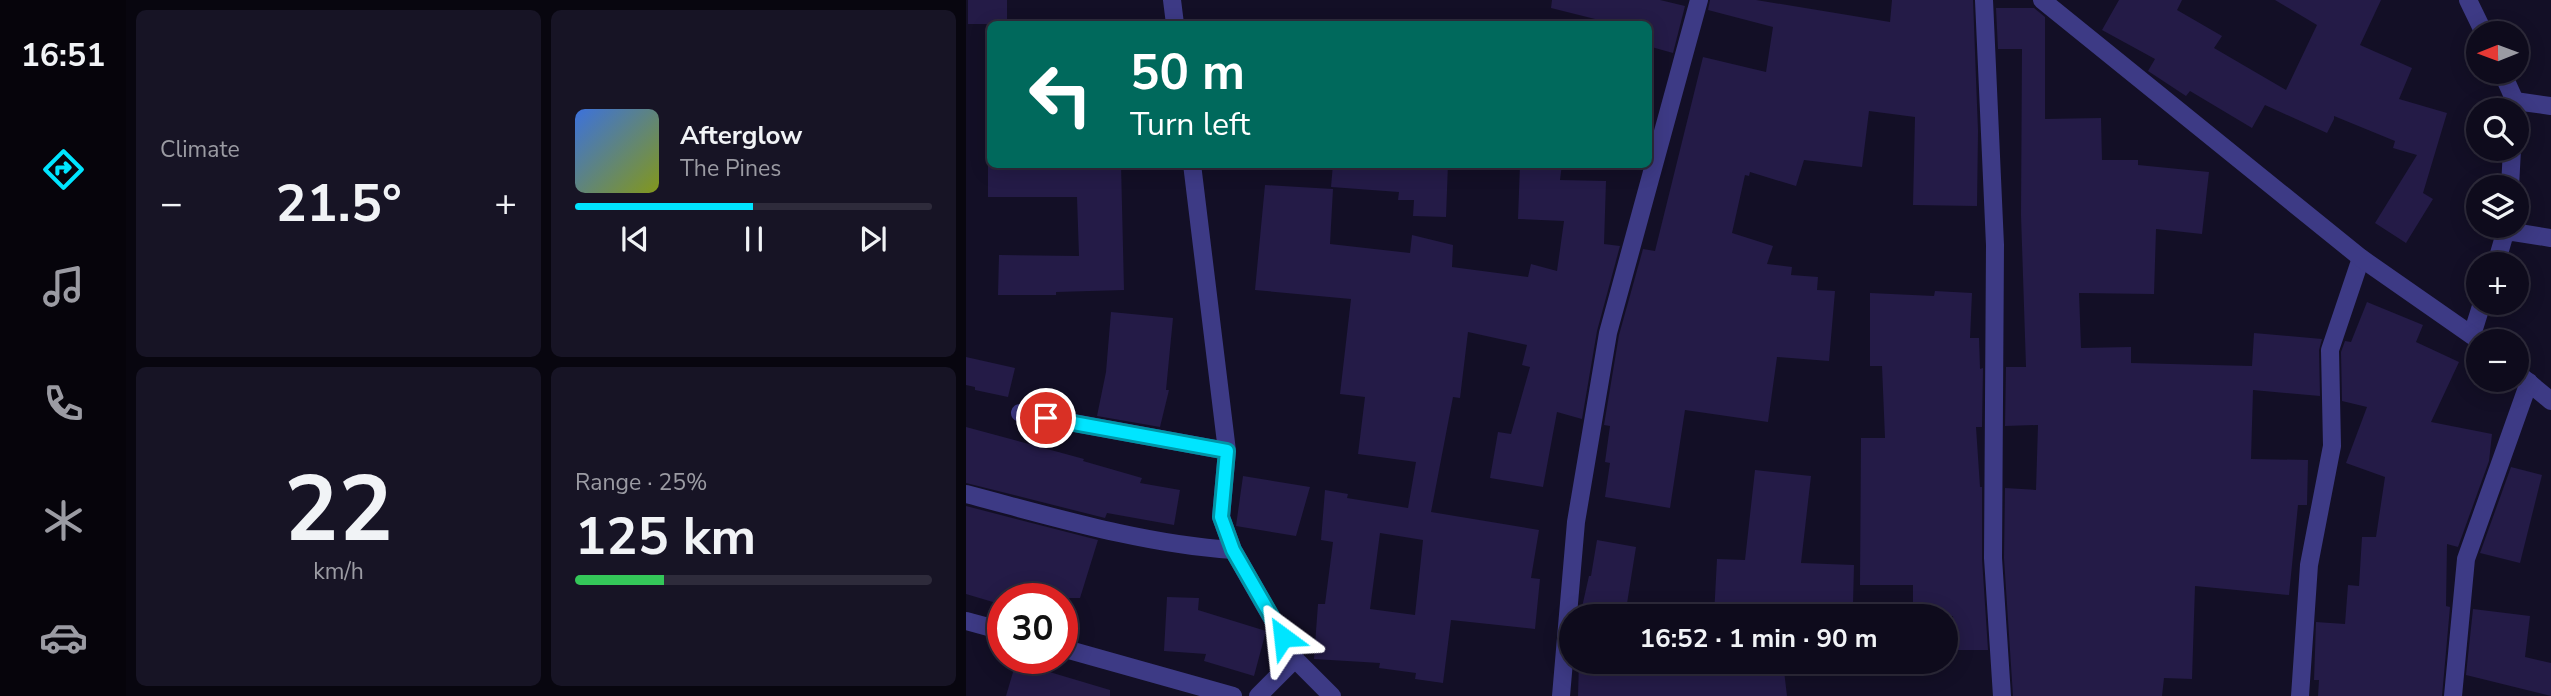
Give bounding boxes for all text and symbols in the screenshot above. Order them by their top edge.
north arrow [2466,21,2529,84]
map controls [2466,21,2529,392]
text: 16:51 [21,34,105,77]
text: 50 m [1130,39,1245,106]
icon: left [1015,49,1106,140]
button: search [2466,98,2529,161]
text: Turn left [1130,103,1250,146]
text: Afterglow [680,118,803,153]
text: Climate [160,134,240,165]
icon: directions [39,145,88,194]
text: The Pines [680,153,781,184]
text: 21.5° [275,168,402,239]
button: layers [2466,175,2529,238]
text: − [160,178,183,229]
text: + [494,178,517,229]
icon: previous [616,220,654,258]
icon: pause [735,220,773,258]
icon: next [854,220,892,258]
button: + [2466,252,2529,315]
icon: music [39,262,88,311]
button: − [2466,329,2529,392]
icon: phone [39,379,88,428]
pin [1016,388,1076,448]
icon: arrive [1027,399,1065,437]
text: 22 [284,448,393,572]
text: Range · 25% [575,467,707,498]
icon: climate [39,496,88,545]
text: 125 km [575,501,756,572]
text: km/h [313,556,364,587]
speed limit sign: 30 [987,583,1078,674]
position arrow [1246,600,1320,674]
icon: car [39,613,88,662]
text: 16:52 · 1 min · 90 m [1639,621,1878,656]

